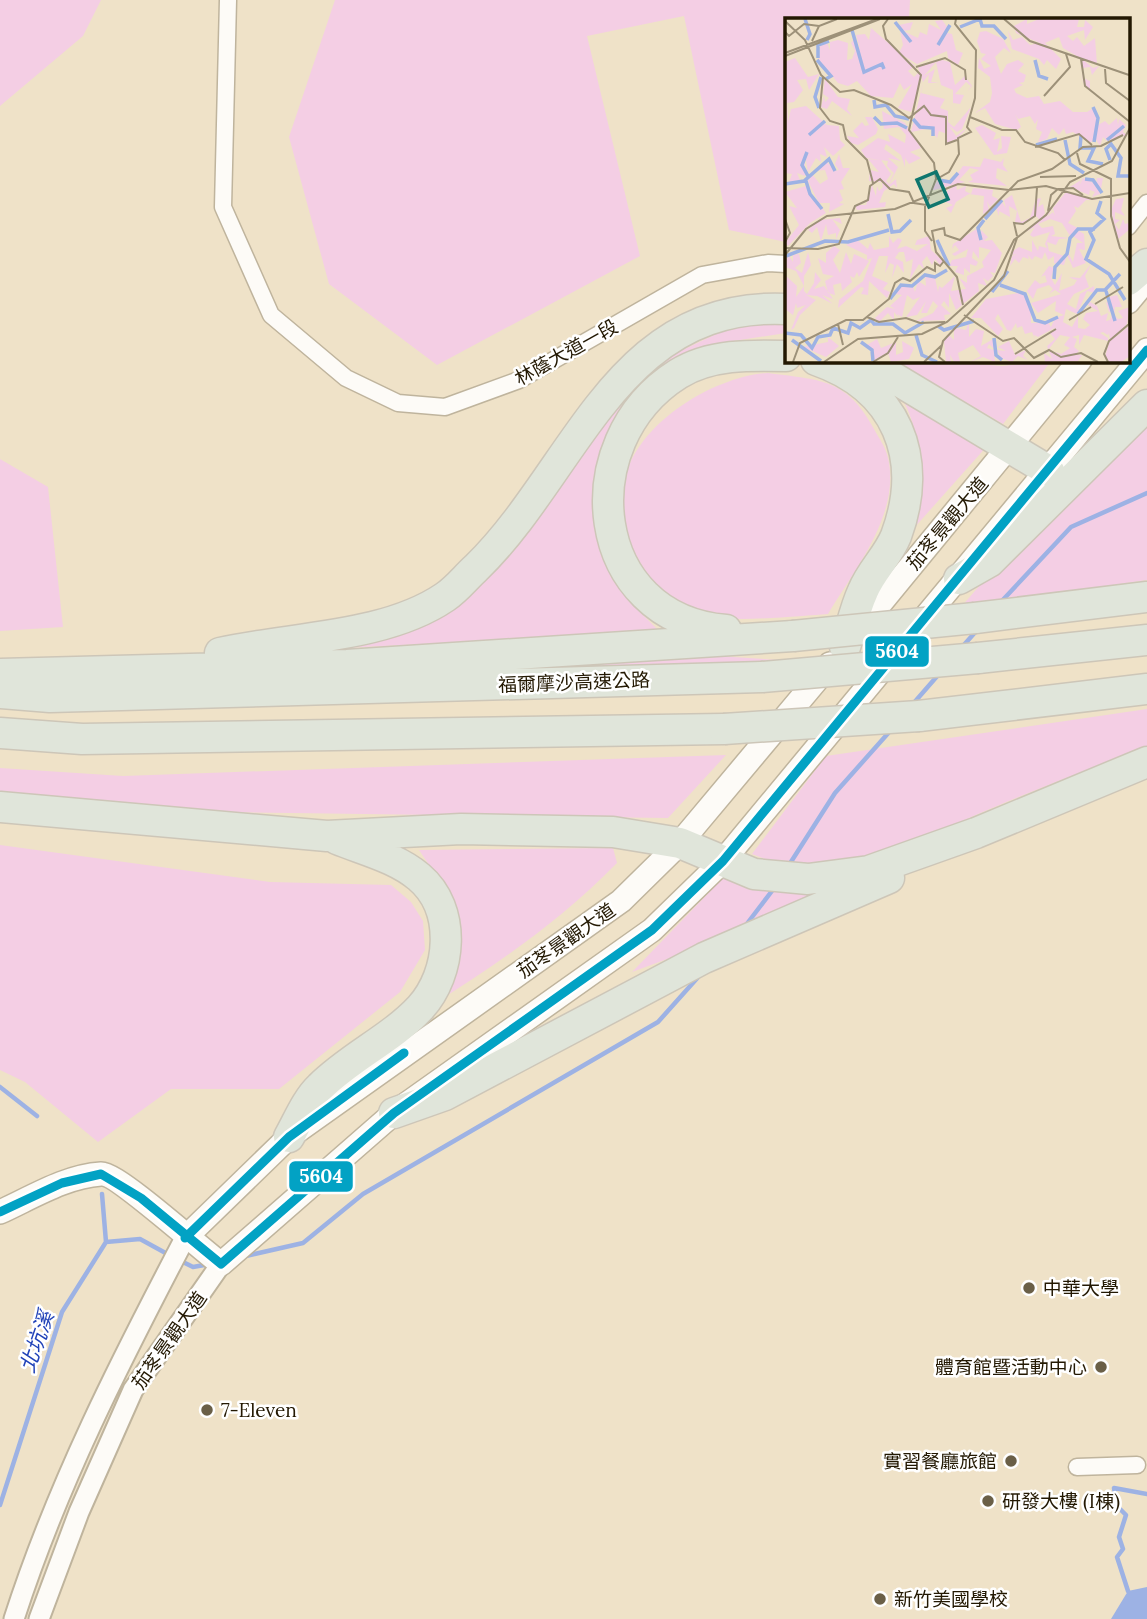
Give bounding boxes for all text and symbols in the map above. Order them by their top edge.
inset map [785,18,1130,362]
street label: 林蔭大道一段 [510,314,622,390]
street label: 茄苳景觀大道 [901,472,993,574]
line badge: 5604 [864,635,930,668]
text: 5604 [875,639,919,663]
street label: 福爾摩沙高速公路 [498,667,650,697]
street label: 茄苳景觀大道 [512,897,620,983]
line badge: 5604 [288,1160,354,1193]
text: 5604 [299,1164,343,1188]
place label: 中華大學 [1043,1276,1119,1300]
marker: 中華大學 [1021,1280,1037,1296]
street label: 茄苳景觀大道 [126,1286,212,1394]
water label: 北坑溪 [14,1305,61,1376]
place label: 體育館暨活動中心 [935,1355,1087,1379]
marker: 體育館暨活動中心 [1093,1359,1109,1375]
place label: 7-Eleven [221,1398,297,1422]
marker: 7-Eleven [199,1402,215,1418]
place label: 實習餐廳旅館 [883,1449,997,1473]
marker: 實習餐廳旅館 [1003,1453,1019,1469]
place label: 研發大樓 (I棟) [1002,1489,1120,1514]
marker: 研發大樓 (I棟) [980,1493,996,1509]
place label: 新竹美國學校 [894,1587,1008,1611]
marker: 新竹美國學校 [872,1591,888,1607]

